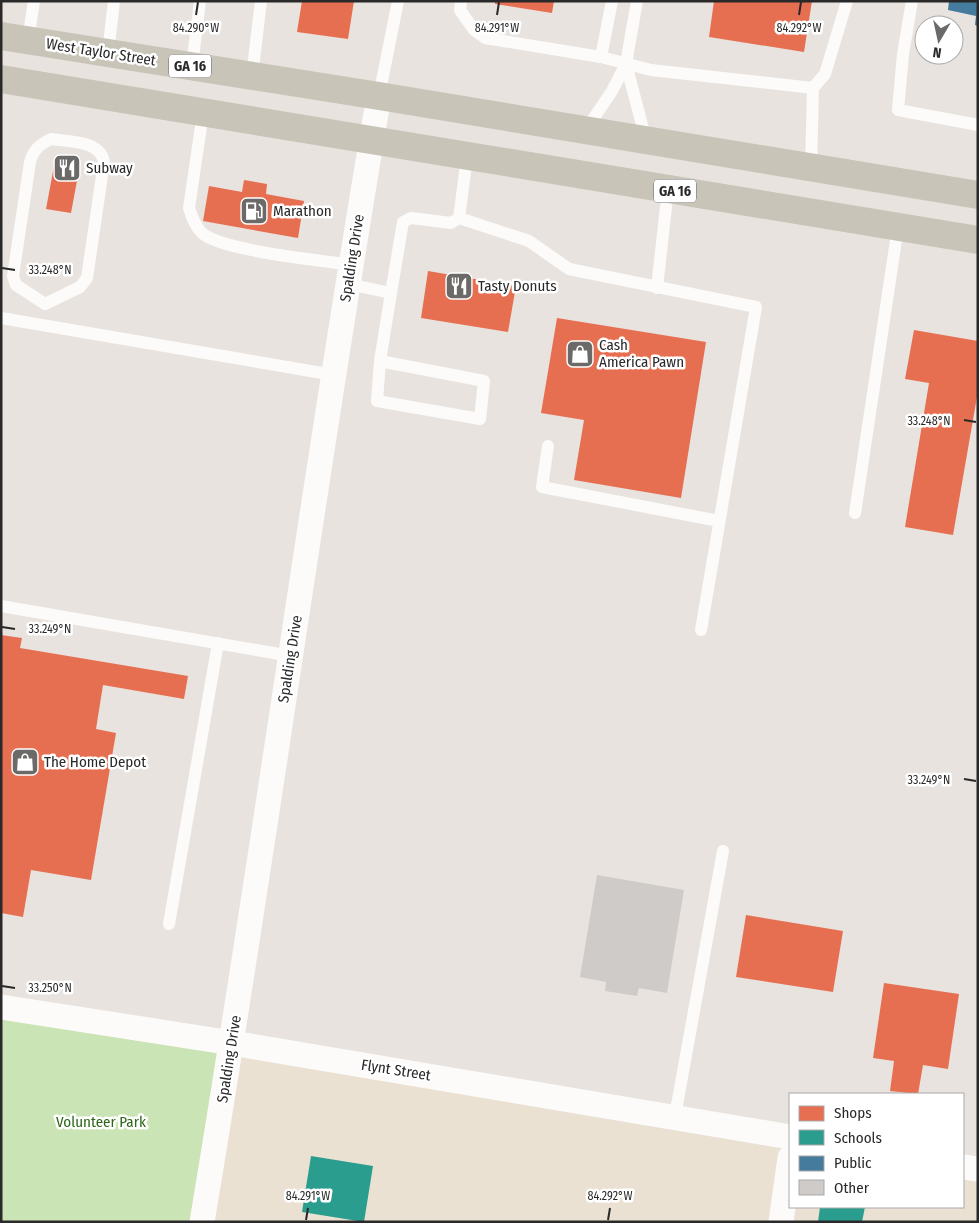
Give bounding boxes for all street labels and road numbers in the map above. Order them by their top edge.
street label: West Taylor Street [45,34,157,70]
road number: GA 16 [169,54,211,78]
road number: GA 16 [654,180,696,202]
street label: Spalding Drive [336,213,368,303]
street label: Spalding Drive [274,614,306,704]
street label: Spalding Drive [213,1014,245,1104]
street label: Flynt Street [360,1056,432,1084]

